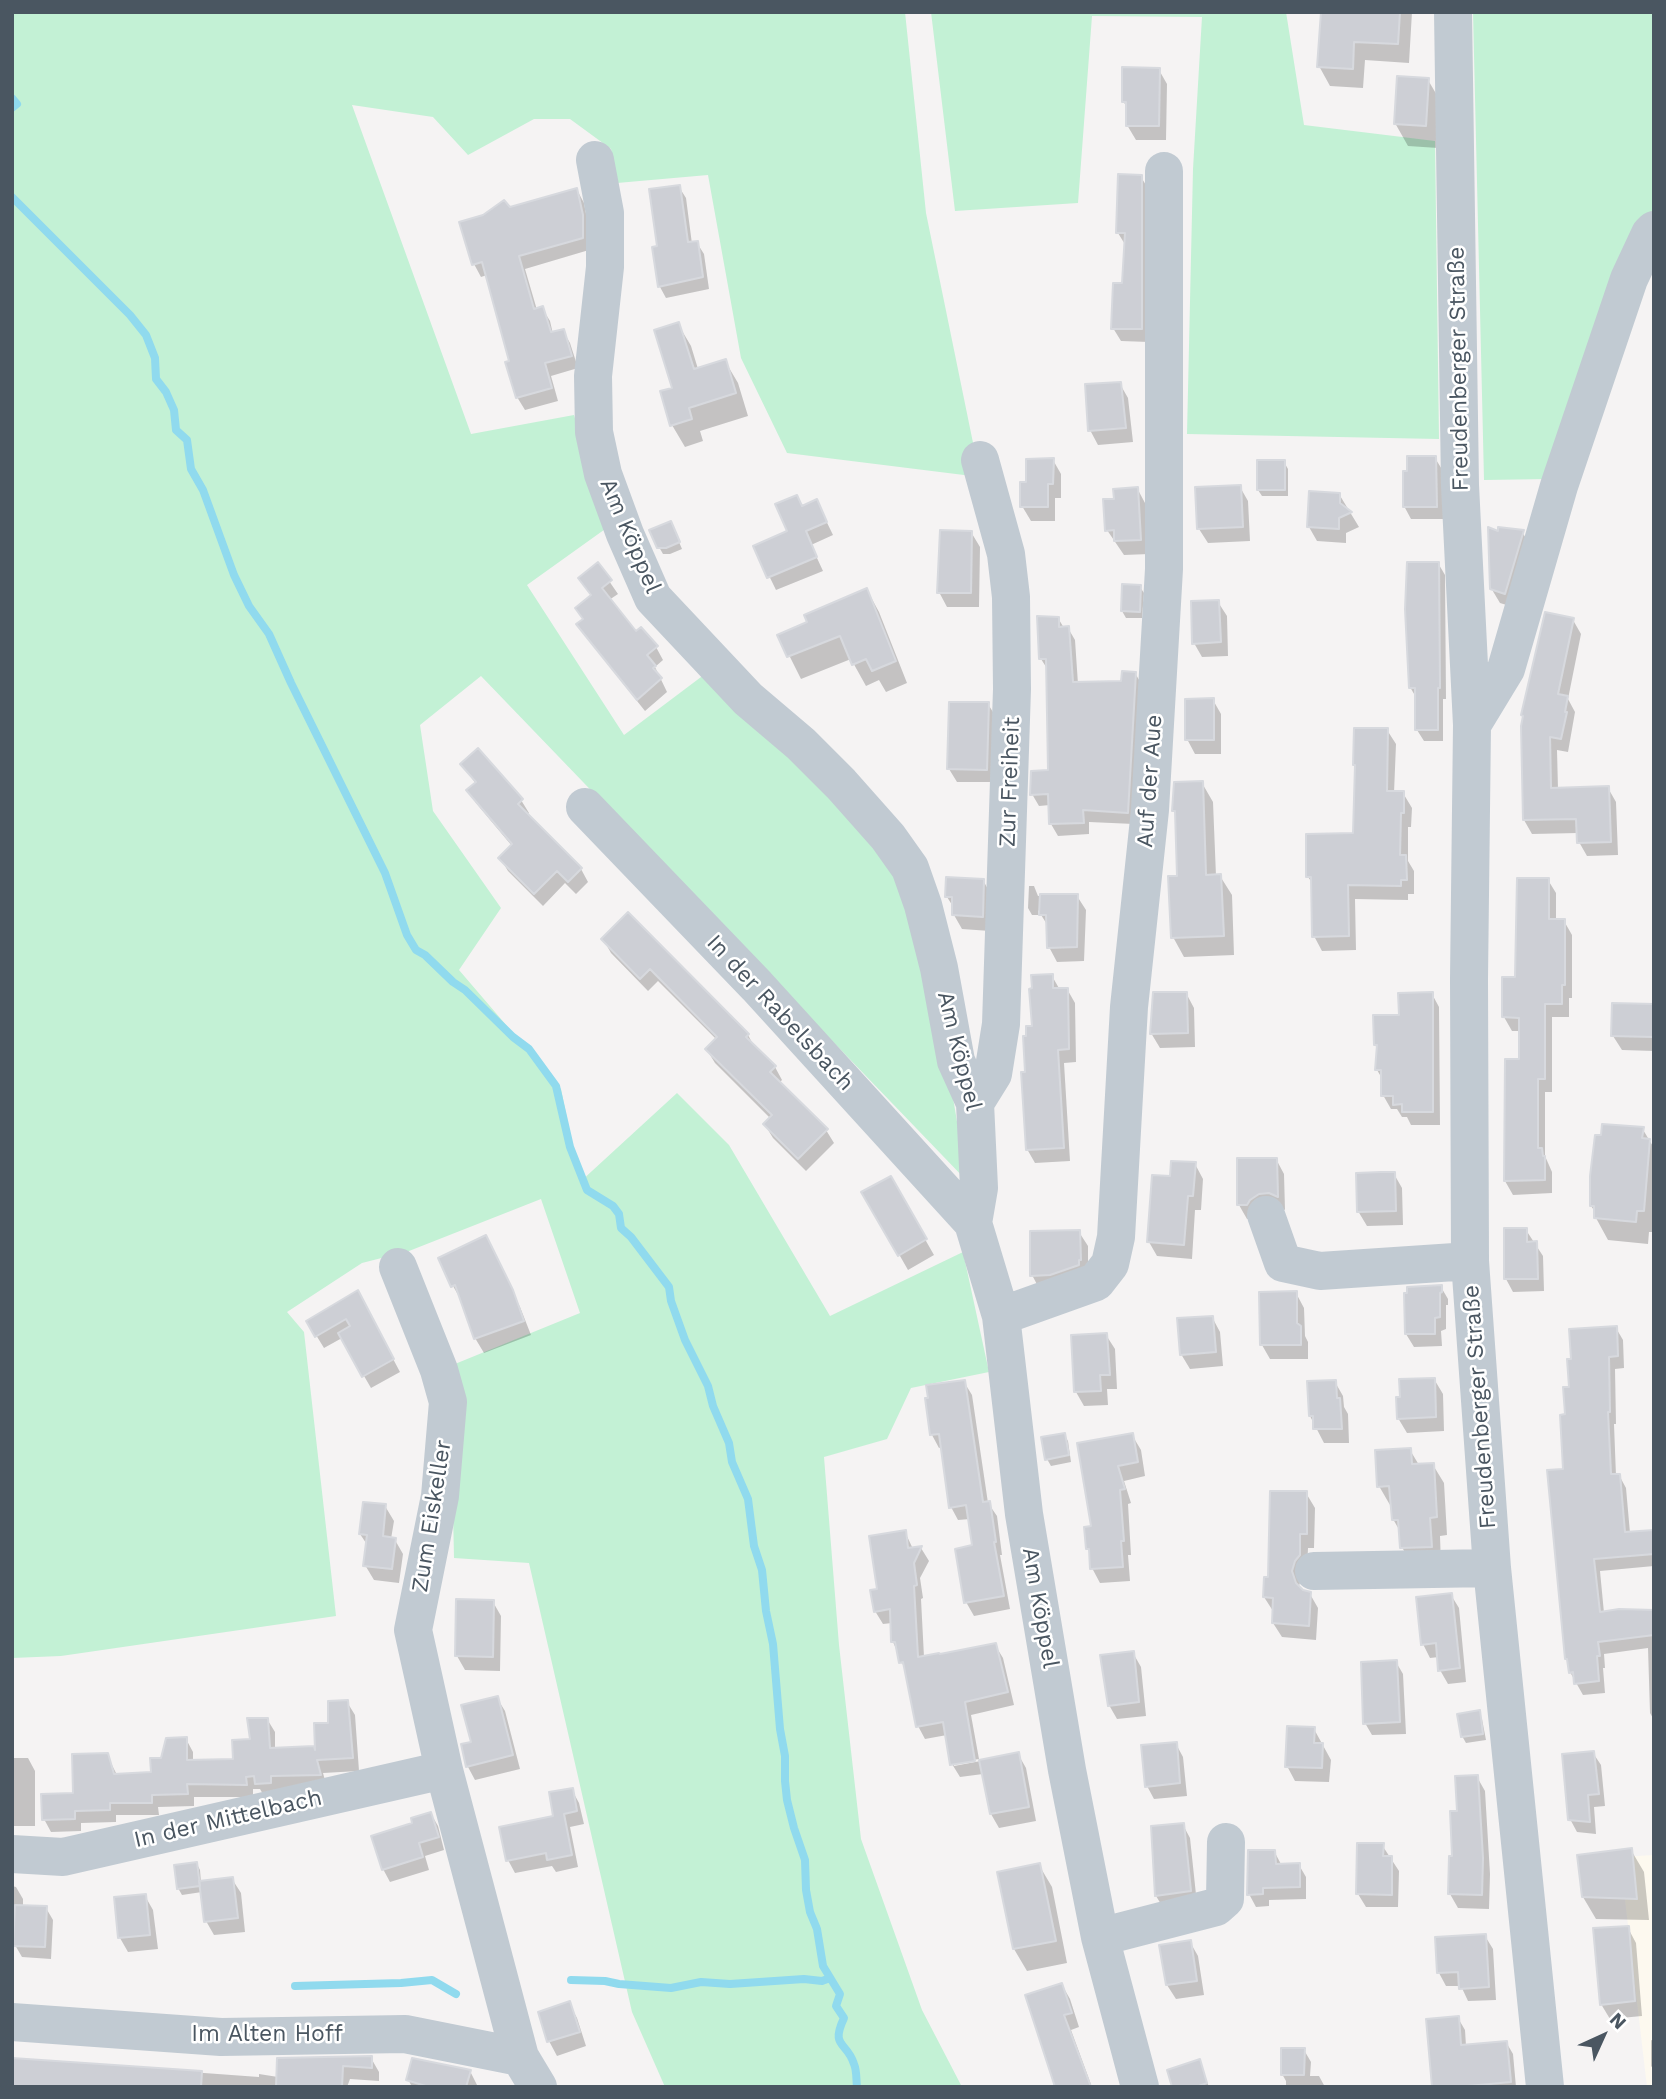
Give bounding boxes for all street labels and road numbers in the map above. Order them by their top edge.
street label: Freudenberger Straße [1443,246,1475,492]
street label: Am Köppel [593,474,667,598]
street label: Auf der Aue [1132,713,1168,849]
street label: Zur Freiheit [994,716,1026,848]
street label: In der Rabelsbach [701,929,859,1097]
street label: Am Köppel [931,988,987,1114]
street label: Freudenberger Straße [1458,1284,1502,1530]
street label: Zum Eiskeller [406,1438,458,1594]
street label: Am Köppel [1016,1546,1064,1670]
street label: In der Mittelbach [131,1784,325,1854]
street label: Im Alten Hoff [191,2020,343,2048]

